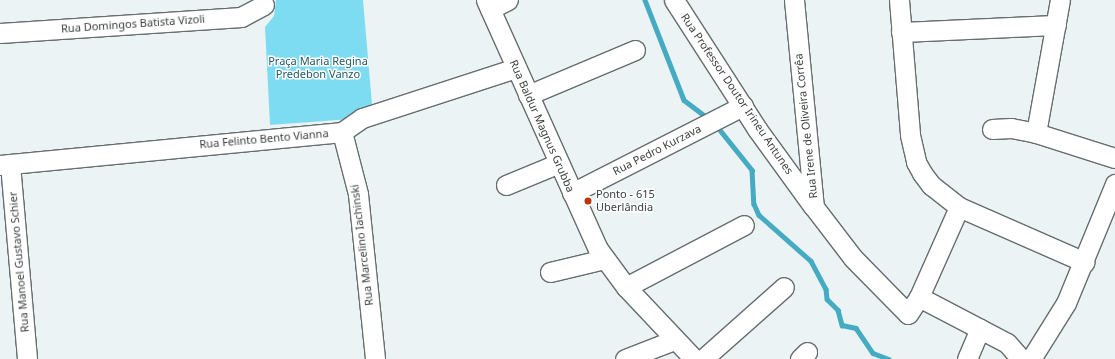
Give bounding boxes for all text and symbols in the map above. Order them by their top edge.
street label: Rua Professor Doutor Irineu Antunes [678,11,796,177]
street label: Rua Domingos Batista Vizoli [61,12,205,36]
street label: Rua Irene de Oliveira Corrêa [792,53,820,199]
park label: Praça Maria Regina Predebon Vanzo [268,55,368,81]
street label: Rua Baldur Magnus Grubba [507,58,577,194]
street label: Rua Pedro Kurzava [611,122,703,178]
street label: Rua Felinto Bento Vianna [199,127,329,151]
street label: Rua Marcelino Iachinski [348,184,376,306]
place label: Ponto - 615 Uberlândia [596,188,655,214]
street label: Rua Manoel Gustavo Schier [6,191,32,333]
marker: Ponto - 615 Uberlândia [583,196,593,206]

